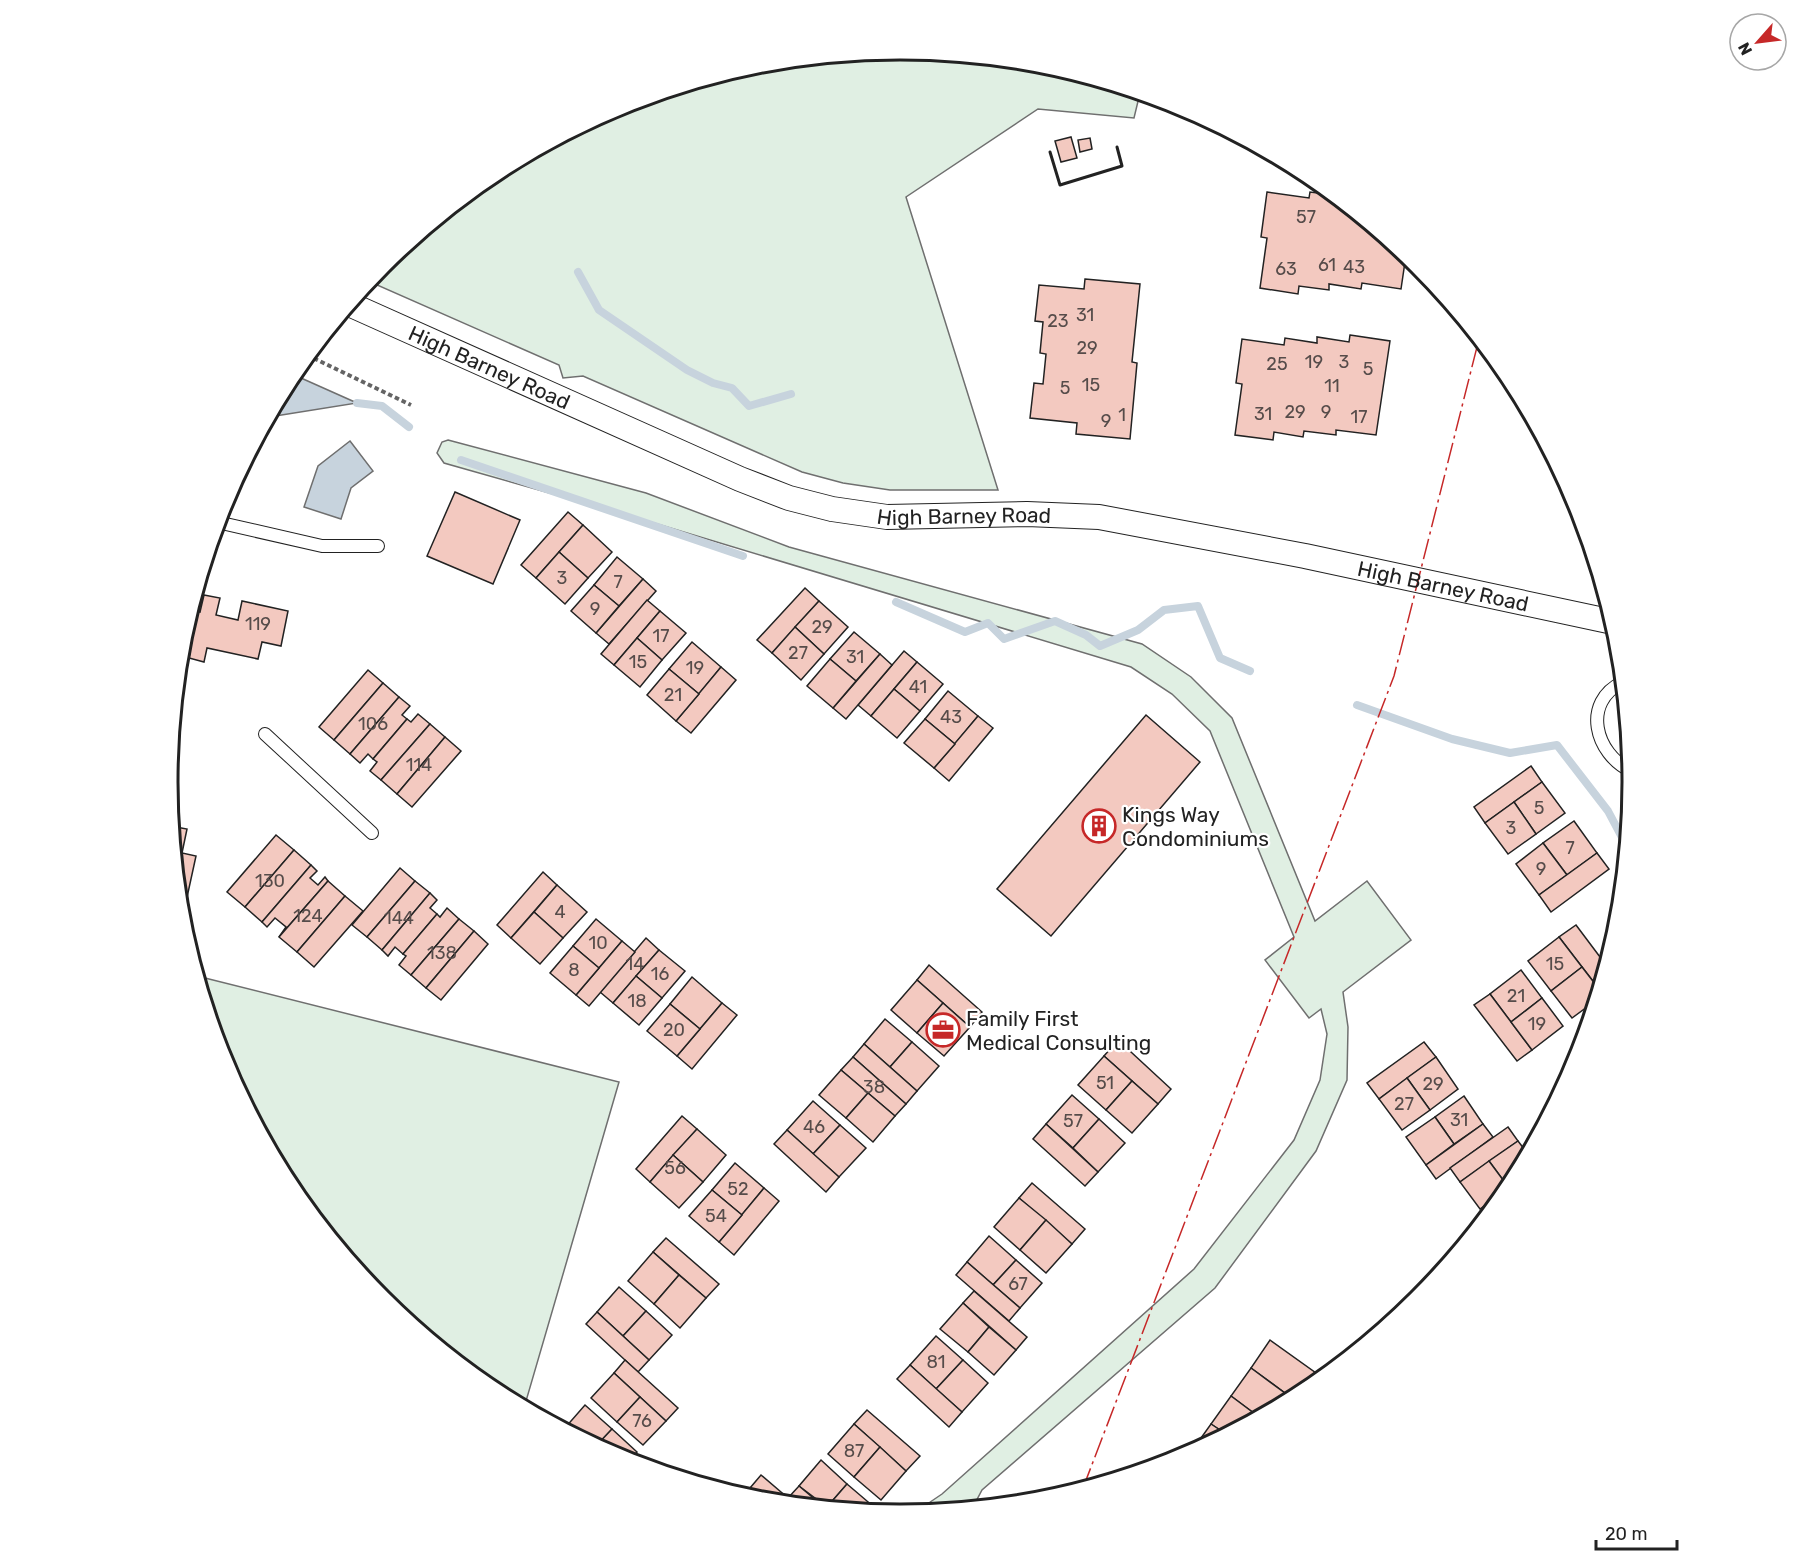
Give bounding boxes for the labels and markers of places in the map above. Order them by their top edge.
place label: Kings Way Condominiums [1122,802,1269,851]
building icon: Kings Way Condominiums [1081,808,1117,844]
place label: Family First Medical Consulting [966,1006,1151,1055]
office icon: Family First Medical Consulting [925,1012,961,1048]

